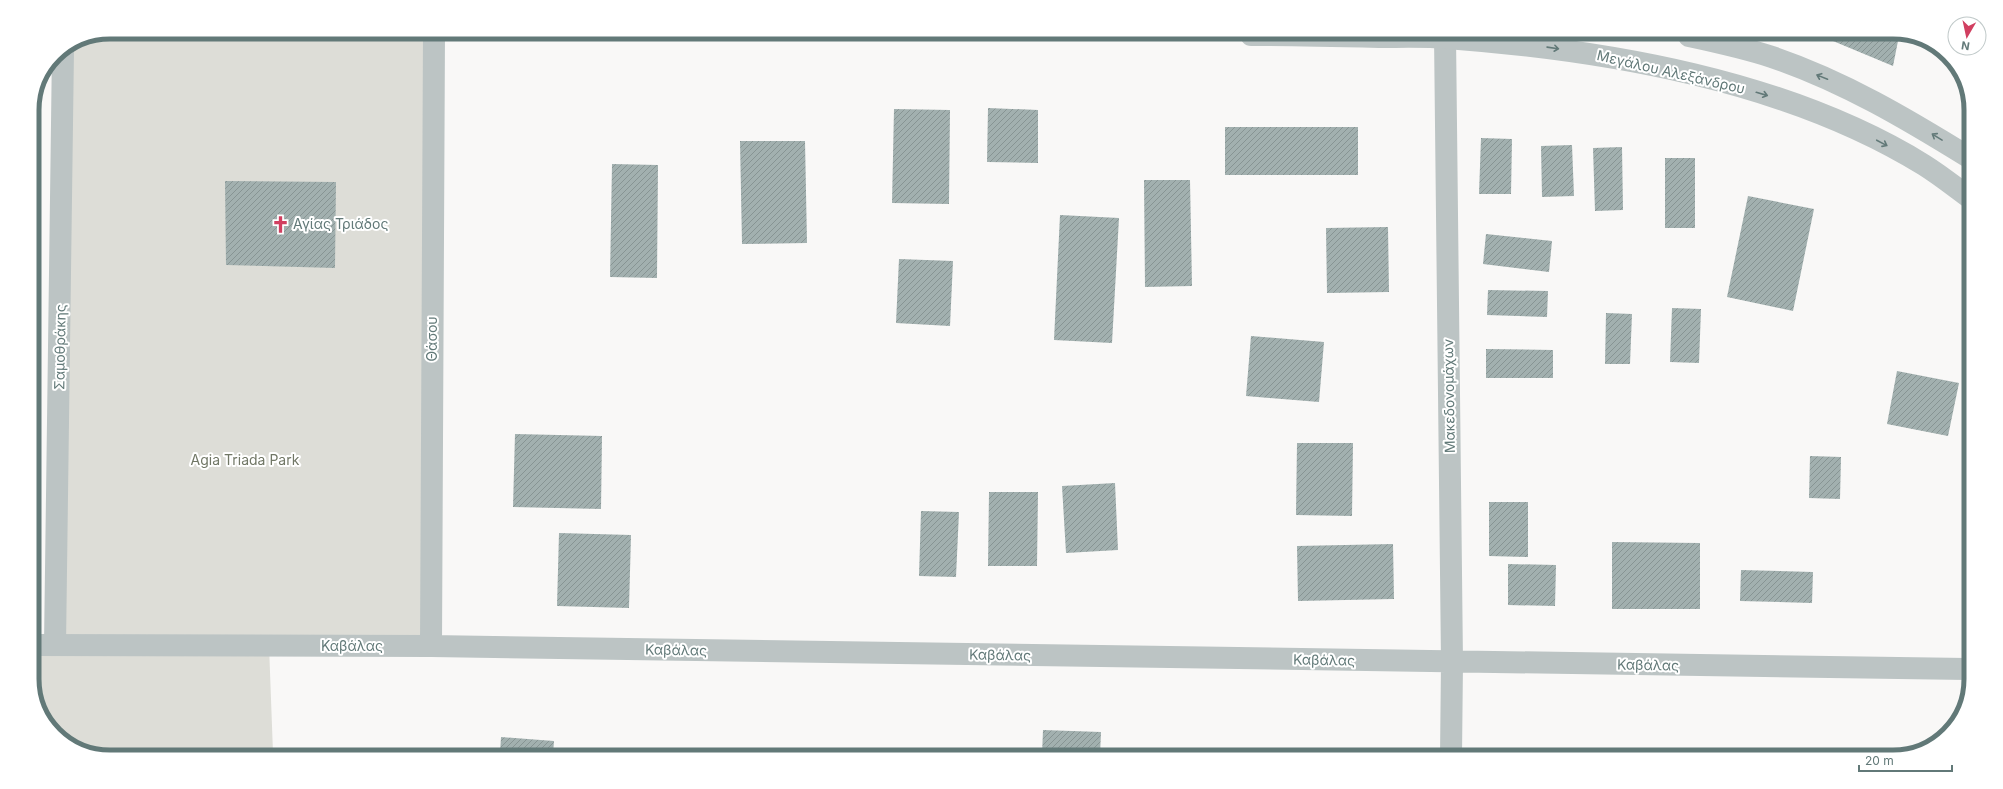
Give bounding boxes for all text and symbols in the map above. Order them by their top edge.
north arrow [1947,16,1987,56]
text: N [1960,38,1971,53]
one-way arrow [1546,44,1559,52]
street label: Μεγάλου Αλεξάνδρου [1595,46,1747,97]
one-way arrow [1817,73,1829,81]
one-way arrow [1755,91,1768,98]
one-way arrow [1931,133,1943,141]
one-way arrow [1876,140,1888,148]
church icon: Αγίας Τριάδος [270,214,290,234]
place label: Αγίας Τριάδος [293,215,388,232]
street label: Σαμοθράκης [50,304,69,390]
street label: Θάσου [423,316,440,362]
street label: Μακεδονομάχων [1439,339,1458,453]
park label: Agia Triada Park [191,451,300,468]
street label: Καβάλας [321,637,383,654]
street label: Καβάλας [645,640,707,659]
street label: Καβάλας [969,645,1031,664]
street label: Καβάλας [1293,650,1355,669]
street label: Καβάλας [1617,655,1679,674]
scale bar [1859,747,1952,773]
text: 20 m [1865,753,1894,768]

